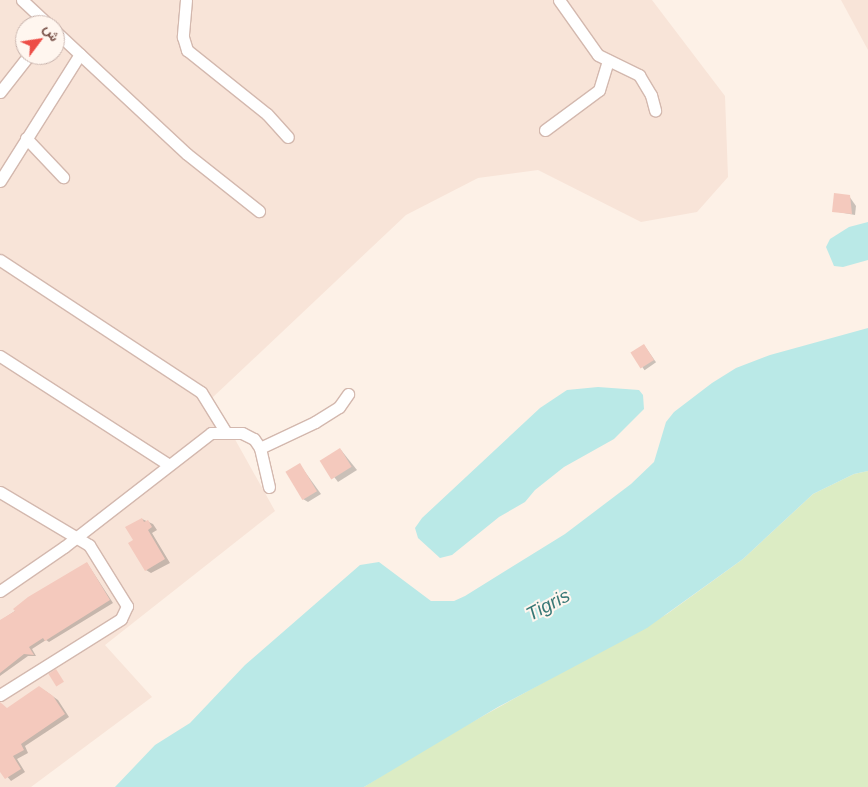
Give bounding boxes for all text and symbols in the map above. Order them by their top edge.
north arrow [15,15,65,65]
text: ش [41,21,63,44]
water label: Tigris [522,584,574,626]

